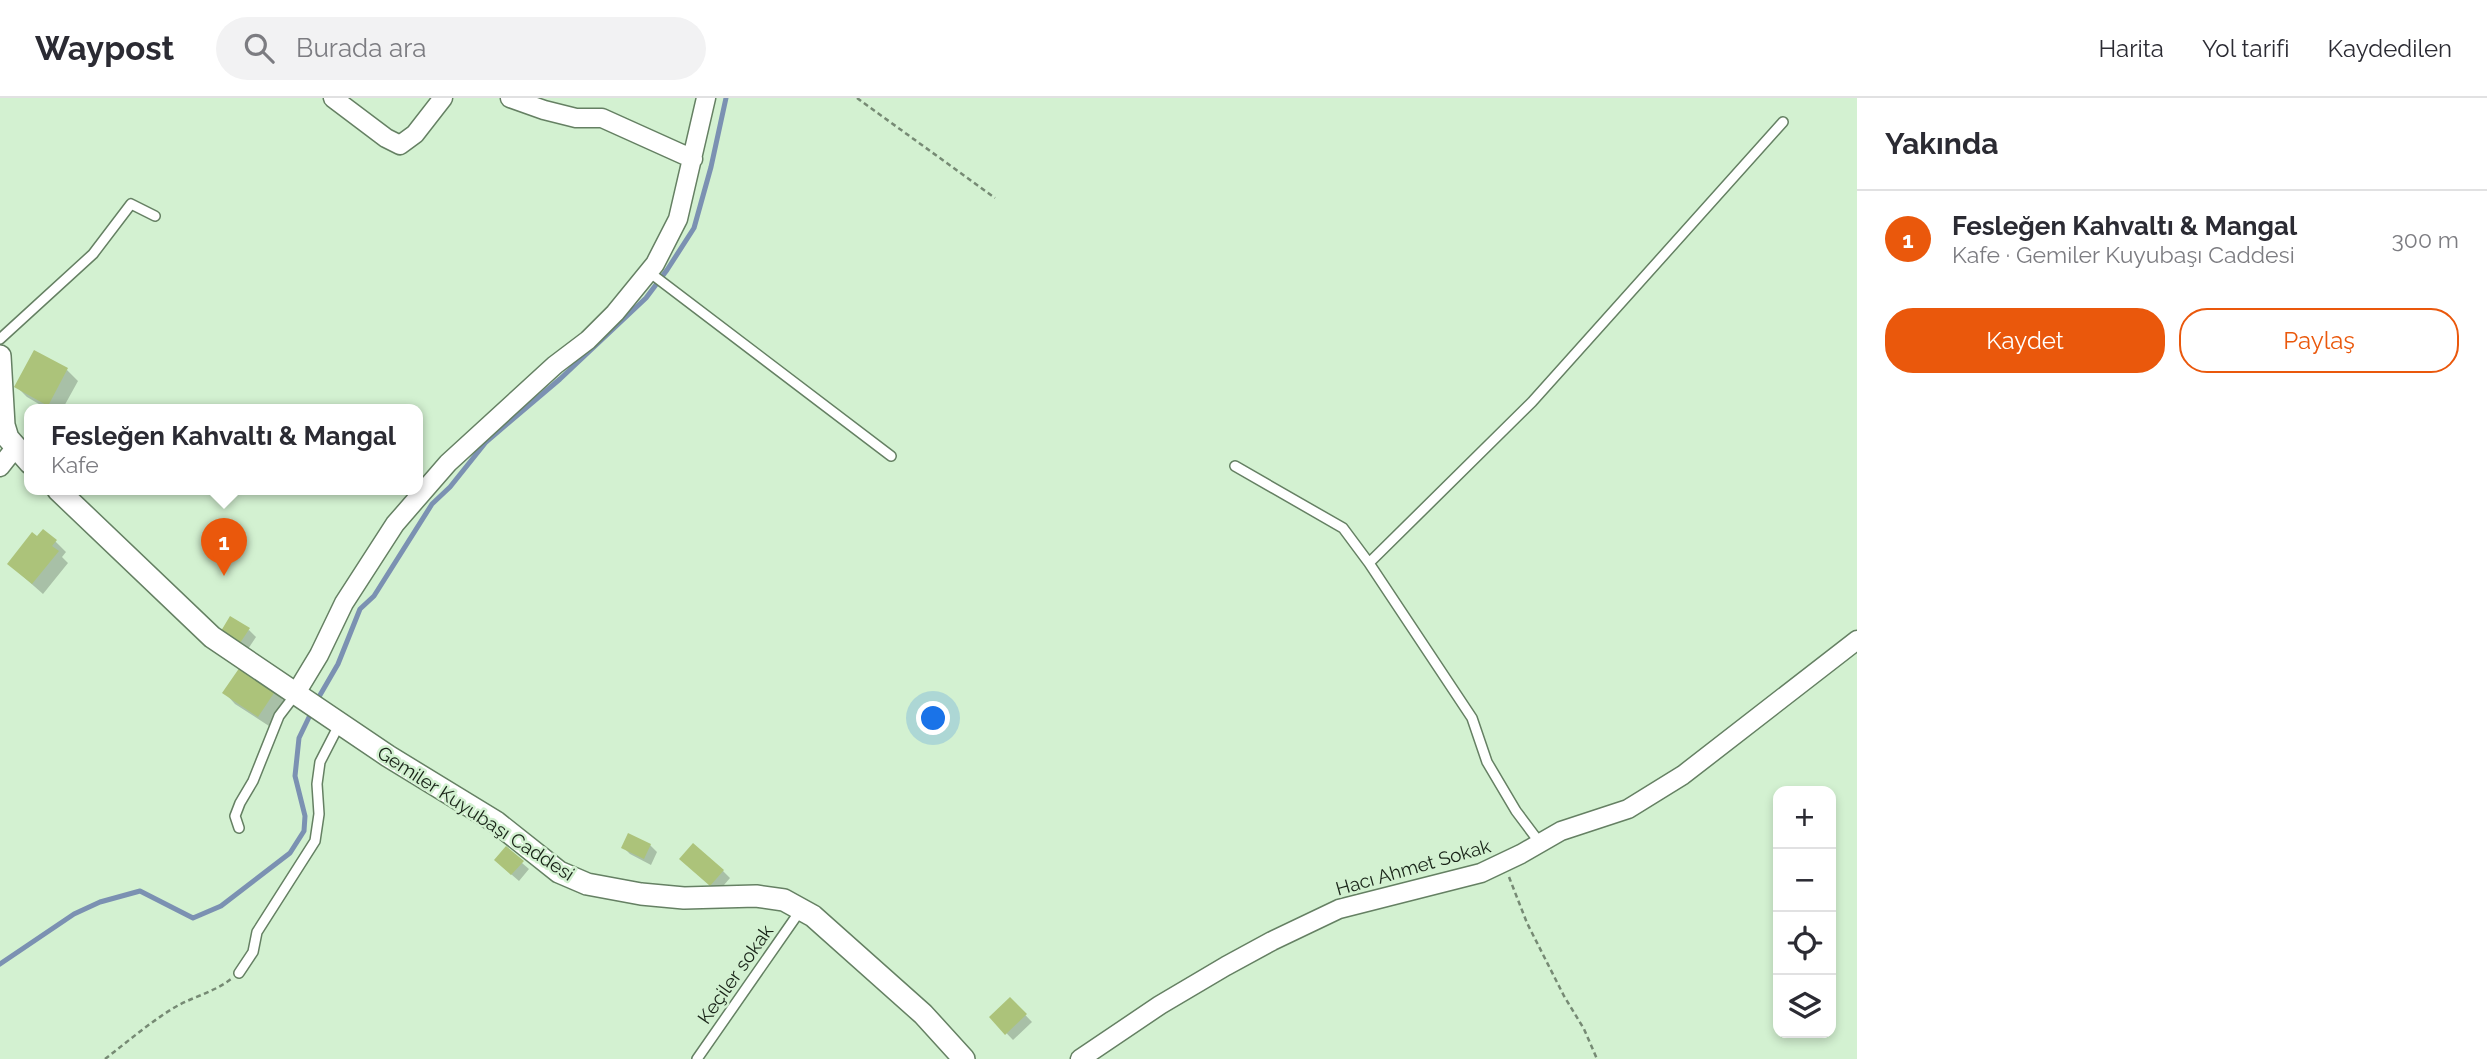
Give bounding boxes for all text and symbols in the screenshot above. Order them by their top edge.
search box [216,17,706,80]
text: Waypost [35,29,174,68]
icon: search [240,29,278,67]
text: Burada ara [296,33,426,63]
text: Harita [2098,34,2164,63]
text: Yol tarifi [2202,34,2290,63]
text: Kaydedilen [2328,34,2452,63]
text: Yakında [1885,126,1998,161]
text: Fesleğen Kahvaltı & Mangal [1952,211,2297,241]
text: 1 [1902,226,1914,253]
text: 300 m [2392,226,2459,253]
text: Kafe · Gemiler Kuyubaşı Caddesi [1952,241,2295,268]
button: Kaydet [1885,308,2165,373]
button: Paylaş [2179,308,2459,373]
popup [24,404,423,495]
text: Fesleğen Kahvaltı & Mangal [51,421,396,451]
text: Kafe [51,451,99,478]
pin: 1 [201,518,247,576]
your location [916,701,950,735]
street label: Gemiler Kuyubaşı Caddesi [373,741,579,885]
map controls [1773,786,1836,1038]
button: + [1773,786,1836,849]
street label: Hacı Ahmet Sokak [1333,834,1493,900]
button: − [1773,849,1836,912]
button: locate [1773,912,1836,975]
street label: Keçiler sokak [693,920,777,1028]
button: layers [1773,975,1836,1038]

